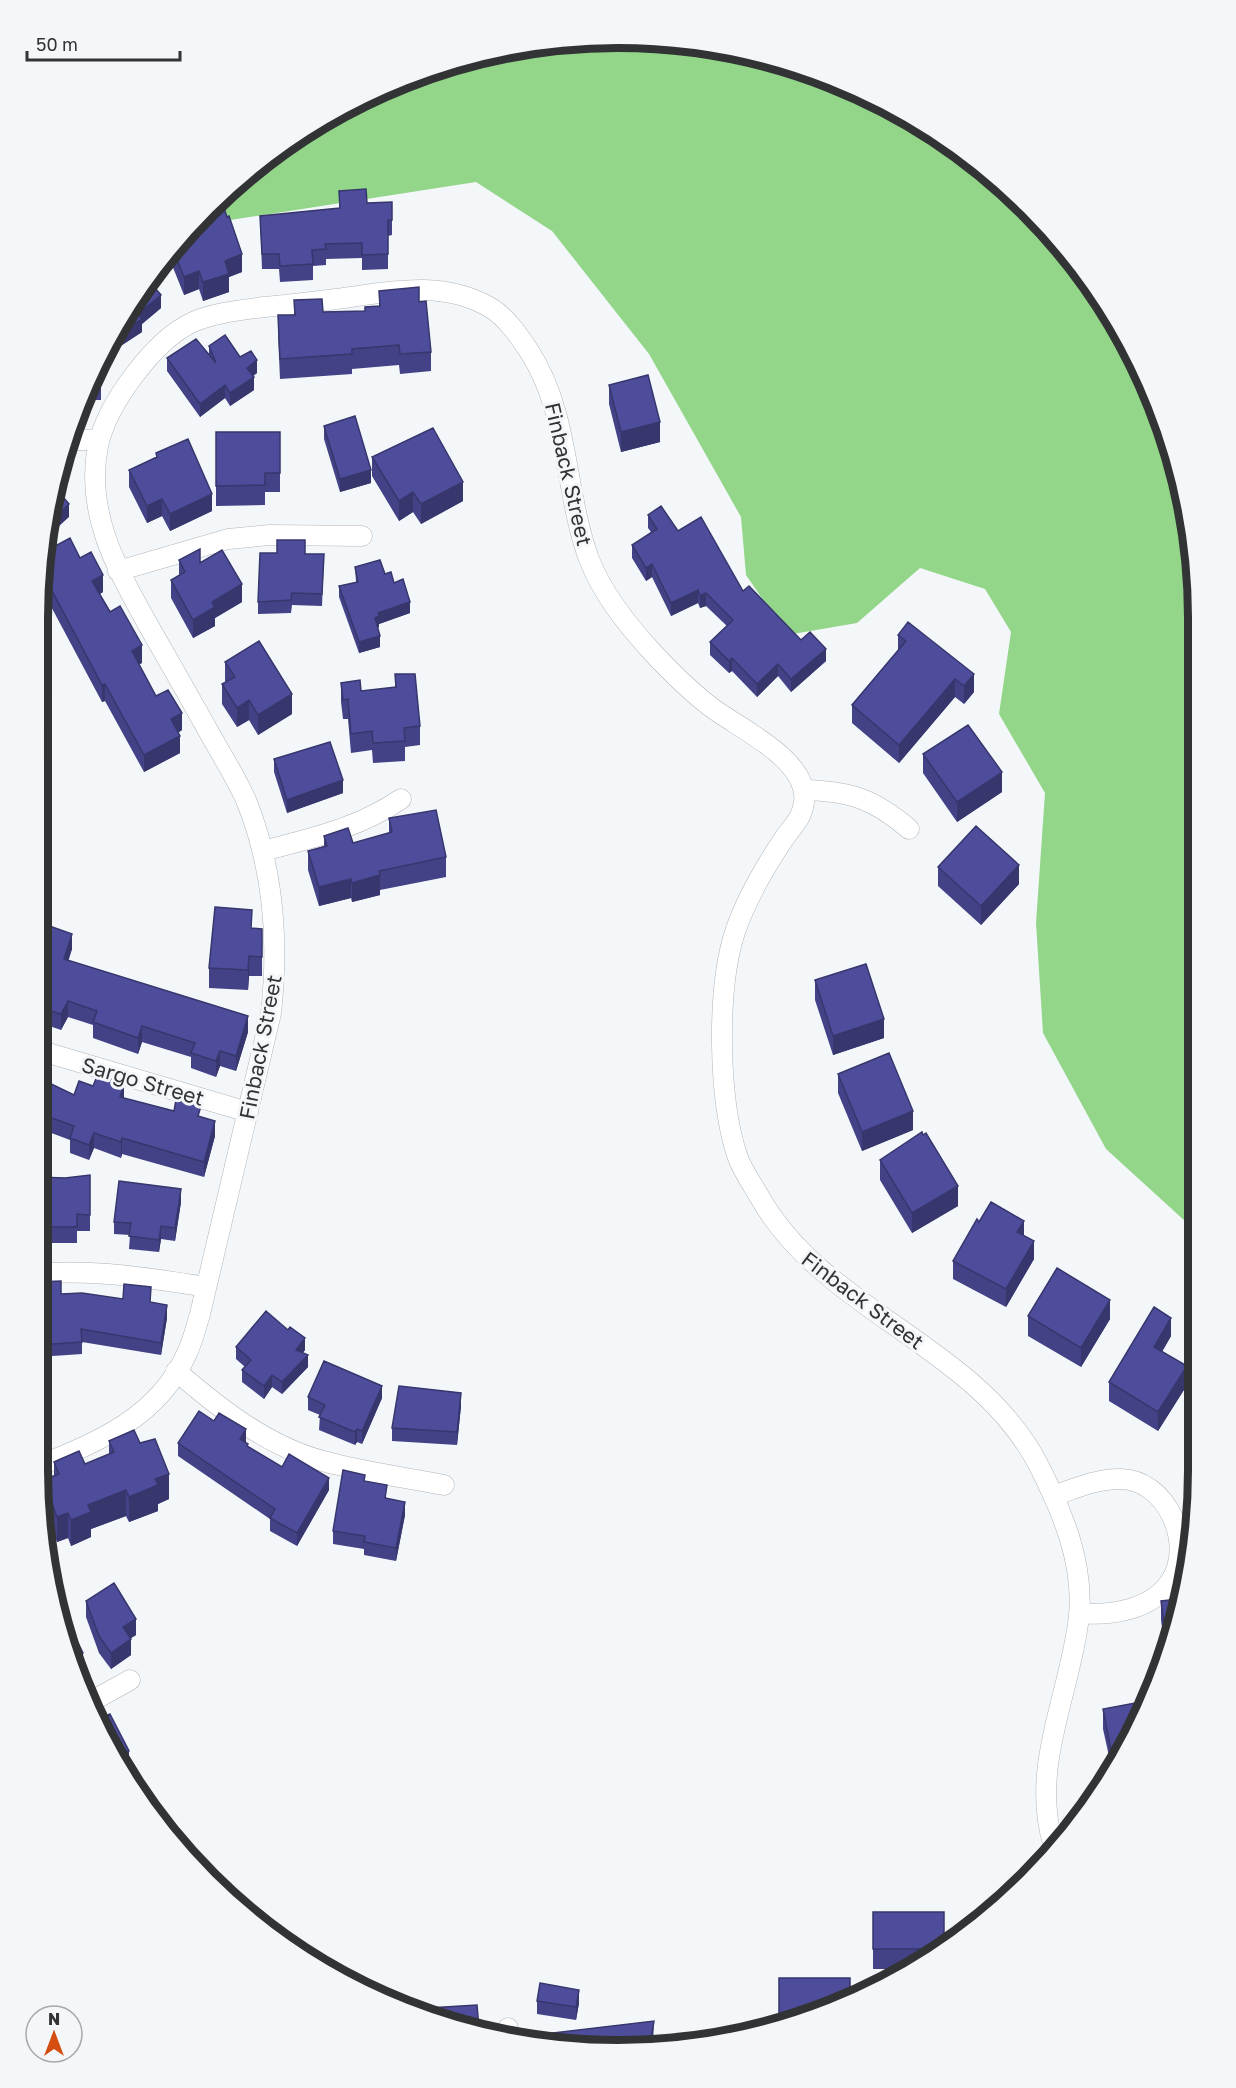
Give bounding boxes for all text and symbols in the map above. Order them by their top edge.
scale bar [27,24,180,62]
text: 50 m [36,33,78,55]
street label: Finback Street [540,400,598,548]
street label: Finback Street [233,973,287,1121]
street label: Sargo Street [79,1051,207,1111]
street label: Finback Street [797,1246,929,1354]
north arrow [24,2004,84,2064]
text: N [48,2009,60,2029]

